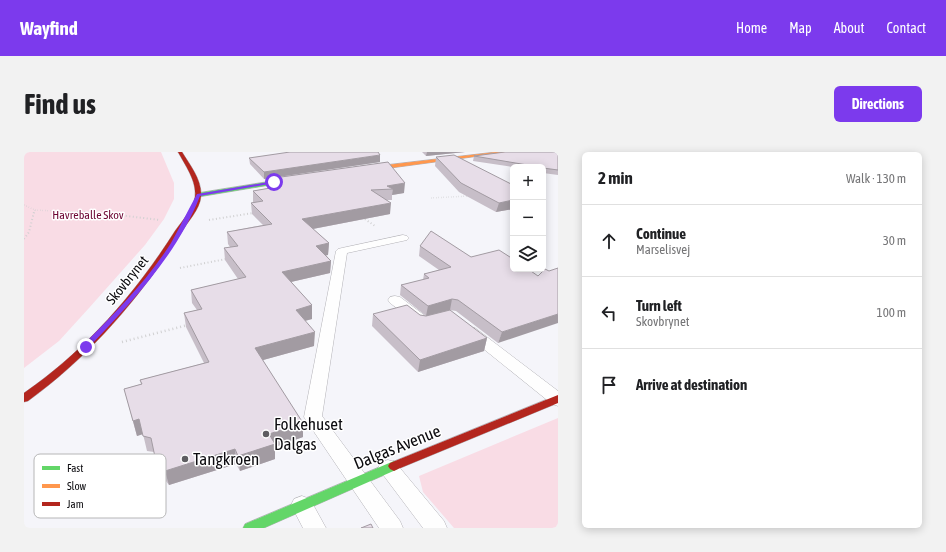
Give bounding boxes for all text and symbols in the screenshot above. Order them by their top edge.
text: Wayfind [20,17,78,39]
text: Home [736,20,767,36]
text: Map [789,20,812,36]
text: About [834,20,865,36]
text: Contact [887,20,926,36]
button: Directions [834,86,922,122]
text: Find us [24,88,96,120]
map controls [510,164,546,272]
button: + [510,164,546,200]
text: 2 min [598,168,633,188]
text: Walk · 130 m [846,171,906,186]
route start [265,173,283,191]
button: − [510,200,546,236]
park label: Havreballe Skov [52,208,124,222]
text: Continue [636,225,686,242]
icon: ahead [598,230,620,252]
text: 30 m [883,233,906,248]
button: layers [510,236,546,272]
text: Marselisvej [636,242,690,257]
street label: Skovbrynet [103,253,151,307]
text: Turn left [636,297,682,314]
icon: left [598,302,620,324]
text: 100 m [877,305,906,320]
text: Skovbrynet [636,314,690,329]
route end [77,338,95,356]
icon: arrive [598,374,620,396]
text: Arrive at destination [636,376,747,393]
place label: Folkehuset Dalgas [274,414,343,454]
street label: Dalgas Avenue [351,420,444,473]
marker: Folkehuset Dalgas [261,429,271,439]
place label: Tangkroen [193,449,259,469]
legend [34,454,166,518]
marker: Tangkroen [180,454,190,464]
text: Fast [67,462,83,474]
text: Slow [67,480,86,492]
text: Jam [67,498,84,510]

